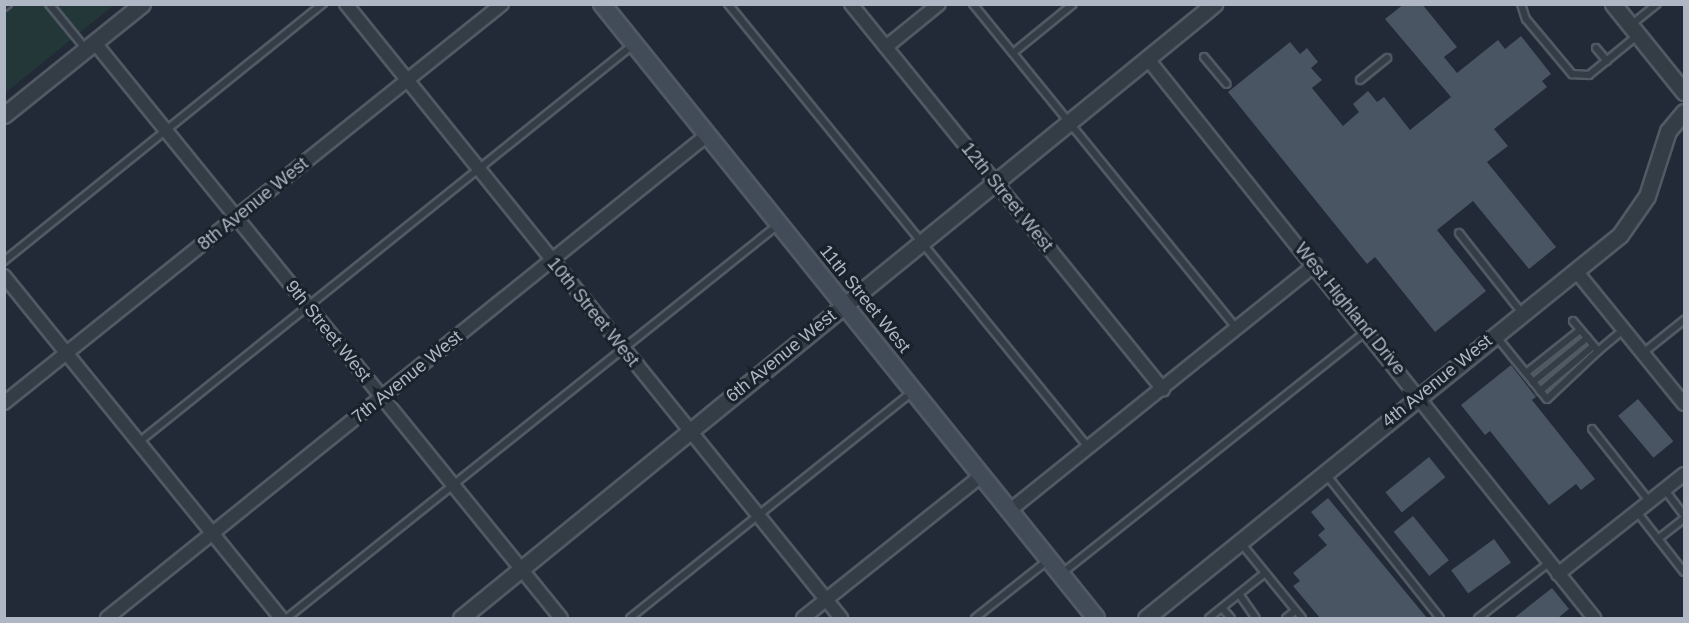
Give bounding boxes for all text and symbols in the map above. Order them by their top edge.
street label: 12th Street West [957,138,1057,256]
street label: 8th Avenue West [193,153,313,255]
street label: West Highland Drive [1290,239,1410,379]
street label: 11th Street West [815,241,915,357]
street label: 10th Street West [543,253,643,371]
street label: 9th Street West [281,276,375,386]
street label: 6th Avenue West [721,305,841,407]
street label: 7th Avenue West [347,326,467,428]
street label: 4th Avenue West [1377,330,1497,432]

